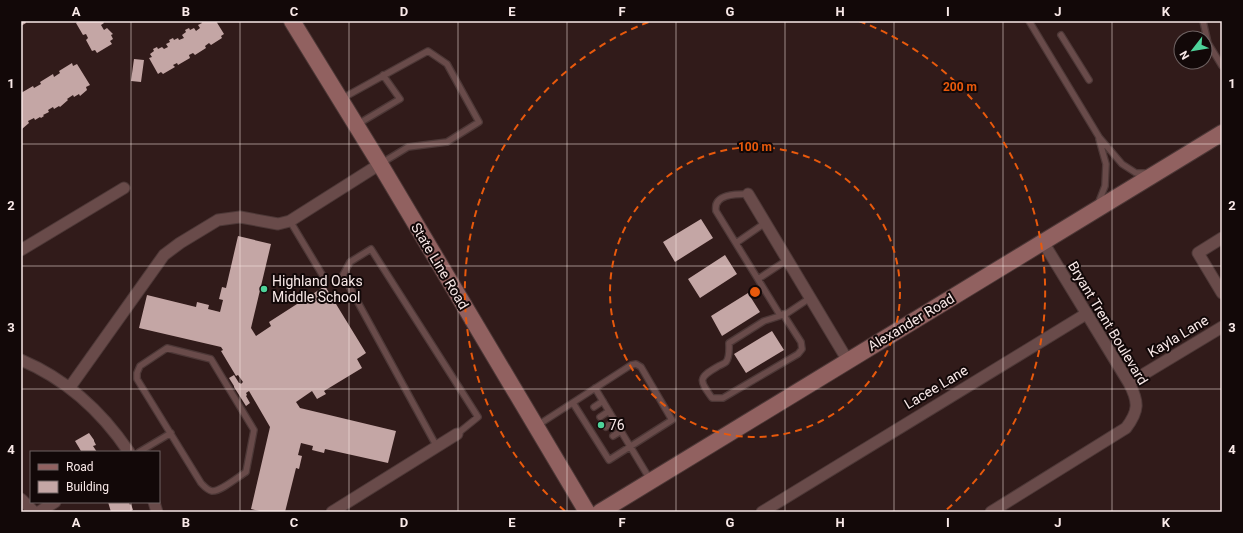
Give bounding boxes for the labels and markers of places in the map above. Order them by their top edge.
place label: Highland Oaks Middle School [272,273,363,305]
marker: Highland Oaks Middle School [259,284,269,294]
centre of rings [748,285,762,299]
place label: 76 [609,417,625,433]
marker: 76 [596,420,606,430]

